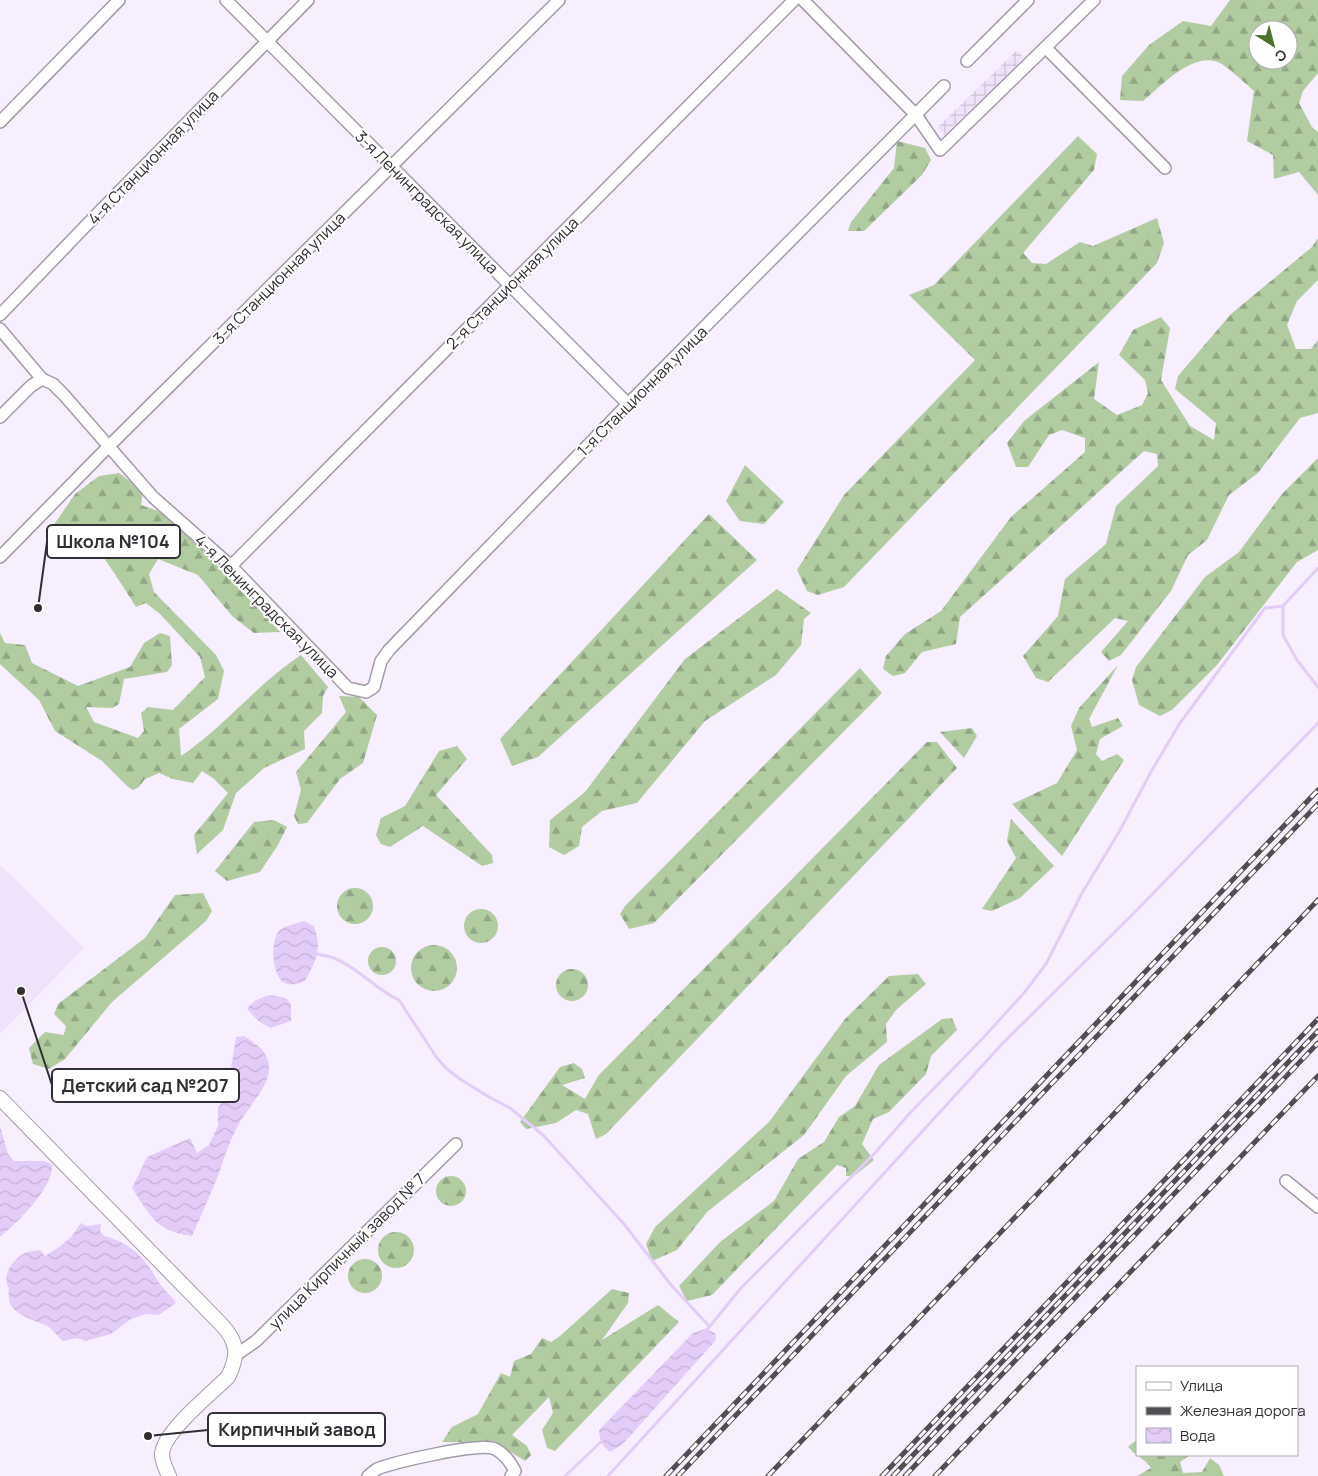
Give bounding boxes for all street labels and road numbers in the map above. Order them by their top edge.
street label: 4-я Станционная улица [83,85,223,229]
street label: 3-я Ленинградская улица [350,125,504,279]
street label: 3-я Станционная улица [208,207,350,349]
street label: 2-я Станционная улица [441,212,583,354]
street label: 1-я Станционная улица [572,321,712,461]
street label: 4-я Ленинградская улица [190,529,344,683]
street label: улица Кирпичный завод № 7 [264,1168,430,1334]

